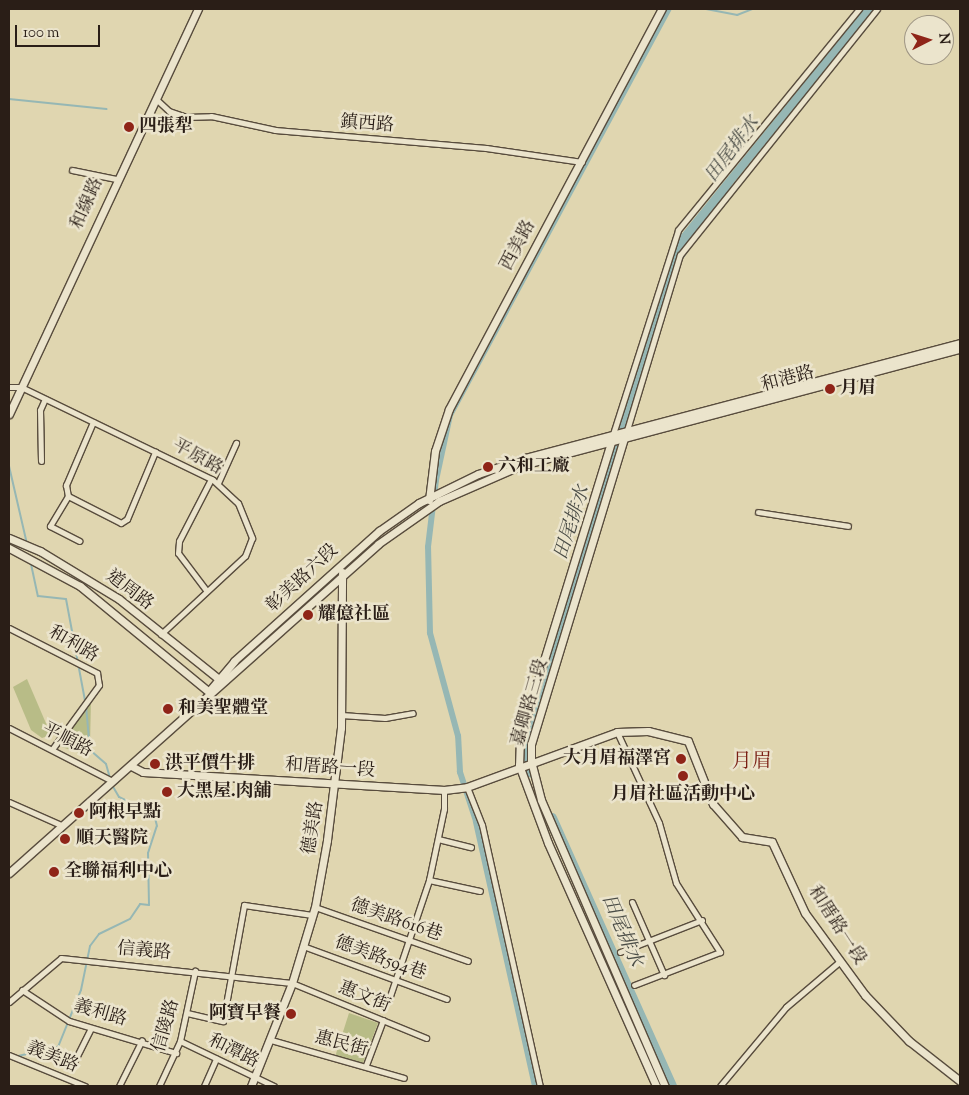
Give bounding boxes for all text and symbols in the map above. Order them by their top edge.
scale bar [18,15,102,47]
north arrow [904,15,954,65]
text: 100 m [23,23,59,44]
text: N [932,32,953,45]
street label: 鎮西路 [339,112,395,138]
water label: 田尾排水 [701,113,765,187]
place label: 四張犁 [139,116,193,138]
marker: 四張犁 [123,121,135,133]
street label: 和線路 [67,175,109,233]
street label: 西美路 [497,217,541,275]
street label: 和港路 [759,363,817,397]
place label: 月眉 [840,378,876,400]
marker: 月眉 [824,383,836,395]
street label: 平原路 [168,435,226,481]
place label: 六和工廠 [498,456,570,478]
marker: 六和工廠 [482,461,494,473]
water label: 田尾排水 [550,483,596,563]
street label: 彰美路六段 [263,540,343,618]
street label: 道周路 [101,566,157,616]
place label: 耀億社區 [318,604,390,626]
marker: 耀億社區 [302,609,314,621]
street label: 和利路 [44,622,102,668]
street label: 嘉卿路三段 [508,657,554,749]
place label: 和美聖體堂 [178,698,268,720]
marker: 和美聖體堂 [162,703,174,715]
street label: 平順路 [38,719,96,763]
place label: 大月眉福澤宮 [563,748,671,770]
district label: 月眉 [732,750,772,774]
place label: 洪平價牛排 [165,753,255,775]
marker: 大月眉福澤宮 [675,753,687,765]
street label: 和厝路一段 [284,755,376,783]
marker: 洪平價牛排 [149,758,161,770]
marker: 月眉社區活動中心 [677,770,689,782]
place label: 大黑屋.肉舖 [177,781,272,803]
place label: 月眉社區活動中心 [611,784,755,806]
marker: 大黑屋.肉舖 [161,786,173,798]
street label: 德美路 [299,800,329,856]
place label: 阿根早點 [89,802,161,824]
marker: 阿根早點 [73,807,85,819]
place label: 順天醫院 [76,828,148,850]
marker: 順天醫院 [58,832,72,846]
place label: 全聯福利中心 [64,861,172,883]
marker: 全聯福利中心 [48,866,60,878]
street label: 和厝路一段 [802,882,870,970]
water label: 田尾排水 [596,892,646,970]
street label: 德美路616巷 [347,895,445,947]
street label: 德美路594巷 [331,932,429,986]
street label: 信義路 [116,939,172,965]
street label: 惠文街 [335,978,393,1018]
street label: 義利路 [71,996,129,1032]
street label: 信陵路 [149,997,185,1055]
place label: 阿寶早餐 [209,1003,281,1025]
marker: 阿寶早餐 [285,1008,297,1020]
street label: 惠民街 [312,1028,370,1062]
street label: 和潭路 [204,1030,262,1074]
street label: 義美路 [23,1038,81,1078]

